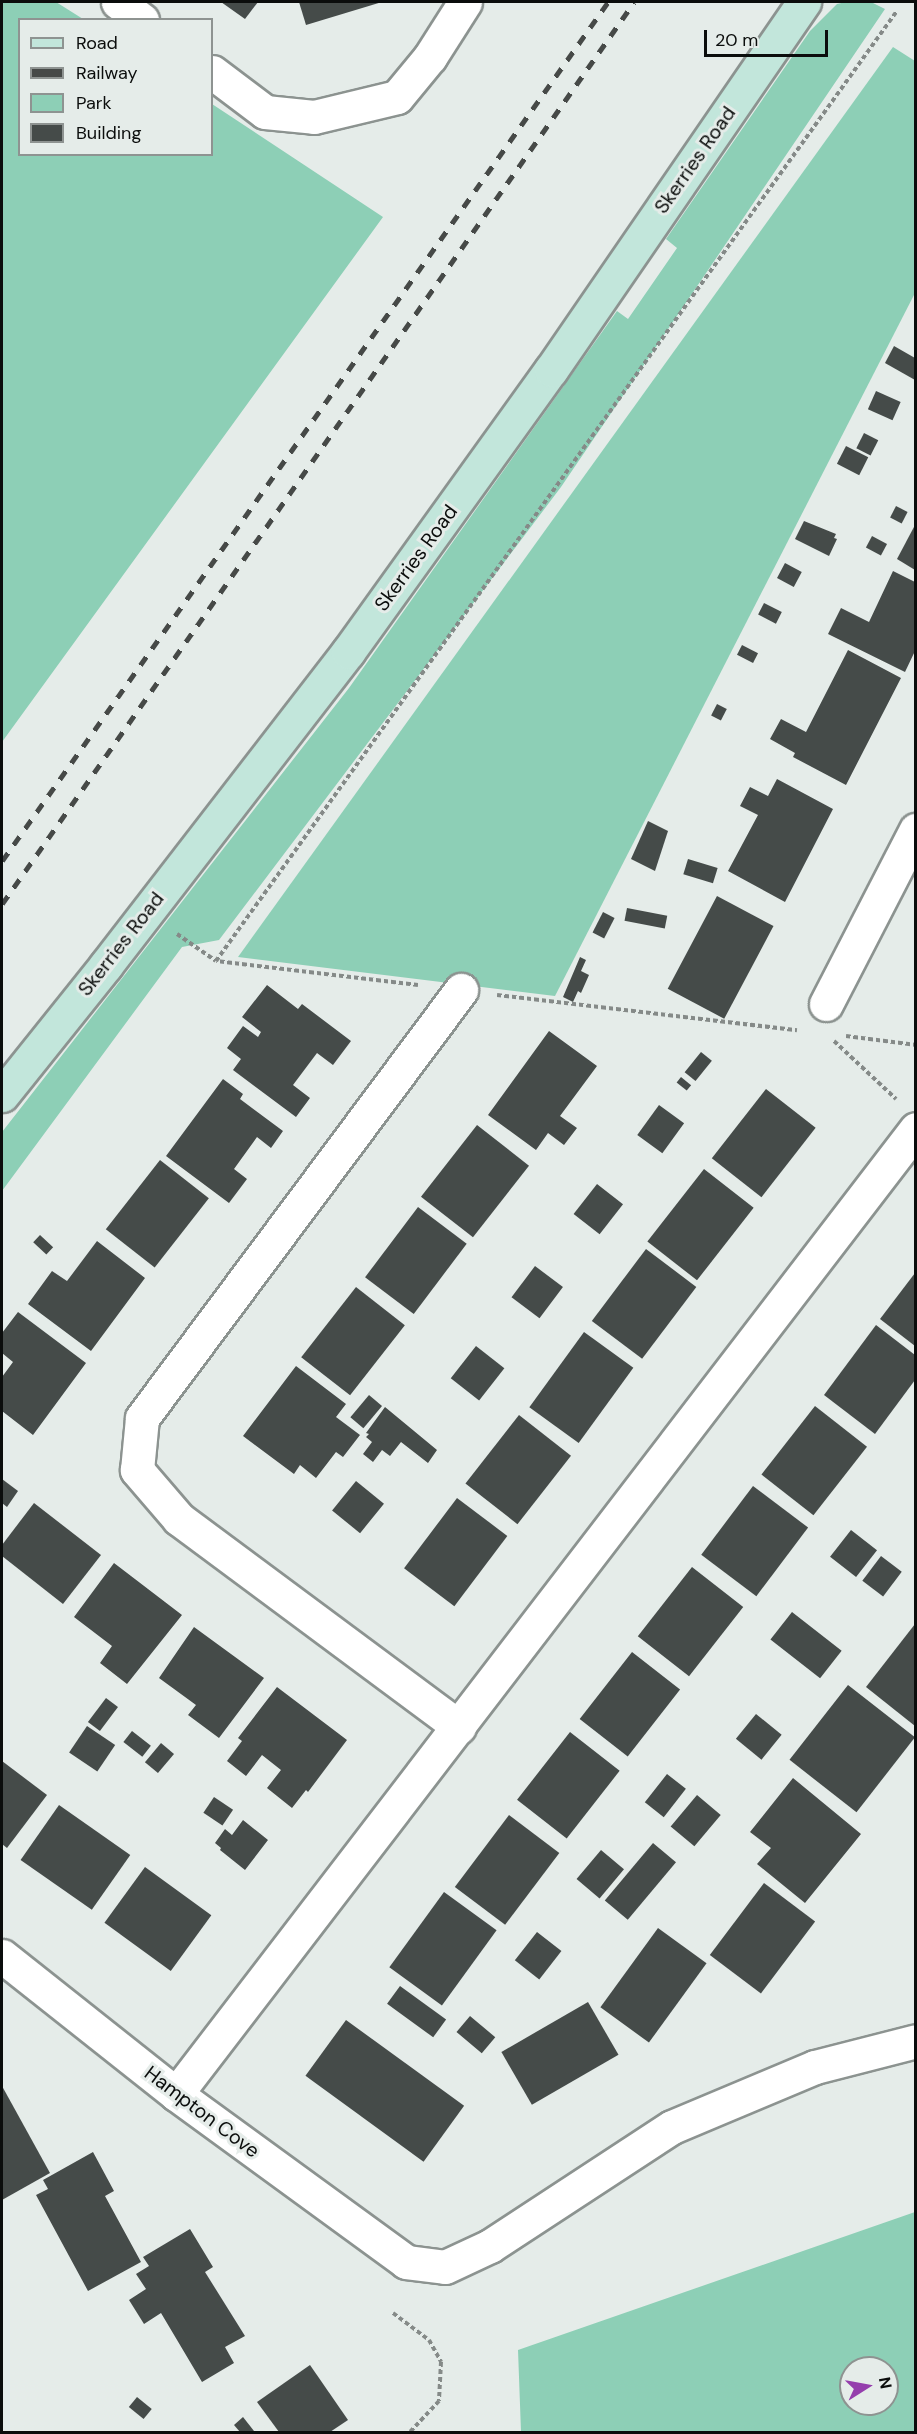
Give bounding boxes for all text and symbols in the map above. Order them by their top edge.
legend [18,18,213,156]
scale bar [707,18,832,56]
text: 20 m [715,28,758,52]
text: Road [76,31,118,55]
text: Railway [76,61,138,85]
text: Park [76,91,112,115]
street label: Skerries Road [649,102,741,218]
text: Building [76,121,141,145]
street label: Skerries Road [369,500,463,616]
street label: Skerries Road [73,887,169,1001]
street label: Hampton Cove [140,2061,264,2163]
north arrow [839,2356,899,2416]
text: N [874,2375,897,2391]

